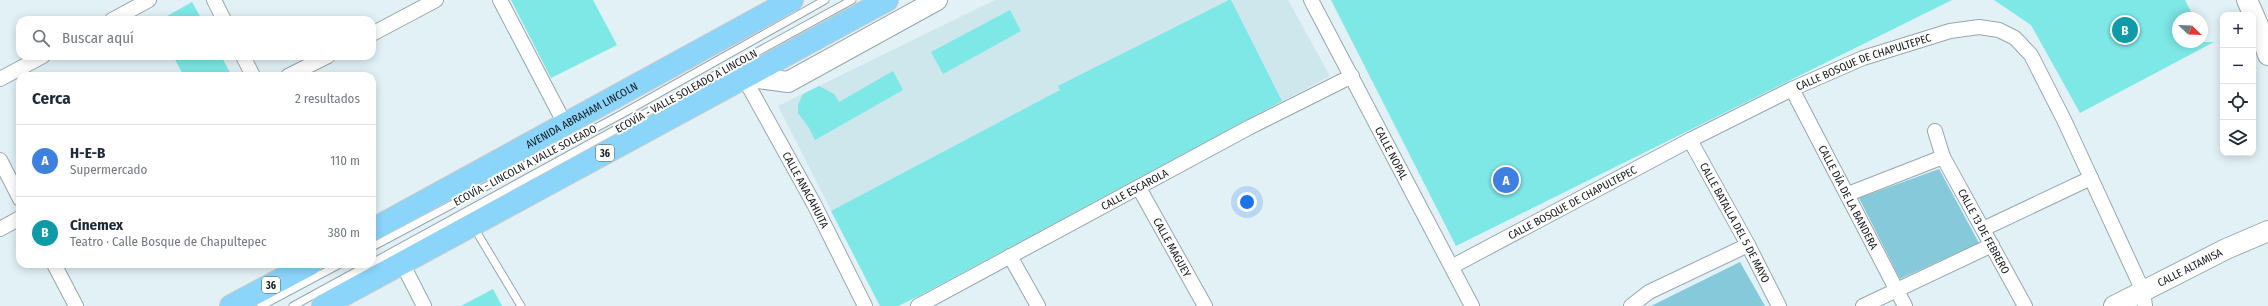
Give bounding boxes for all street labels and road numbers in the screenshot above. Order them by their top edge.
street label: CALLE BOSQUE DE CHAPULTEPEC [1794,31,1933,94]
street label: ECOVÍA - VALLE SOLEADO A LINCOLN [613,46,759,136]
street label: AVENIDA ABRAHAM LINCOLN [524,80,640,151]
street label: ECOVÍA - LINCOLN A VALLE SOLEADO [451,121,599,209]
street label: CALLE NOPAL [1372,125,1410,182]
street label: CALLE DÍA DE LA BANDERA [1815,143,1881,252]
road number: 36 [596,145,614,161]
street label: CALLE ANACAHUITA [779,150,831,231]
street label: CALLE BATALLA DEL 5 DE MAYO [1697,160,1772,285]
street label: CALLE BOSQUE DE CHAPULTEPEC [1506,163,1638,241]
street label: CALLE ESCAROLA [1099,166,1171,213]
street label: CALLE 13 DE FEBRERO [1955,187,2012,276]
street label: CALLE MAGUEY [1150,216,1194,280]
street label: CALLE ALTAMISA [2155,246,2225,290]
road number: 36 [262,277,280,293]

